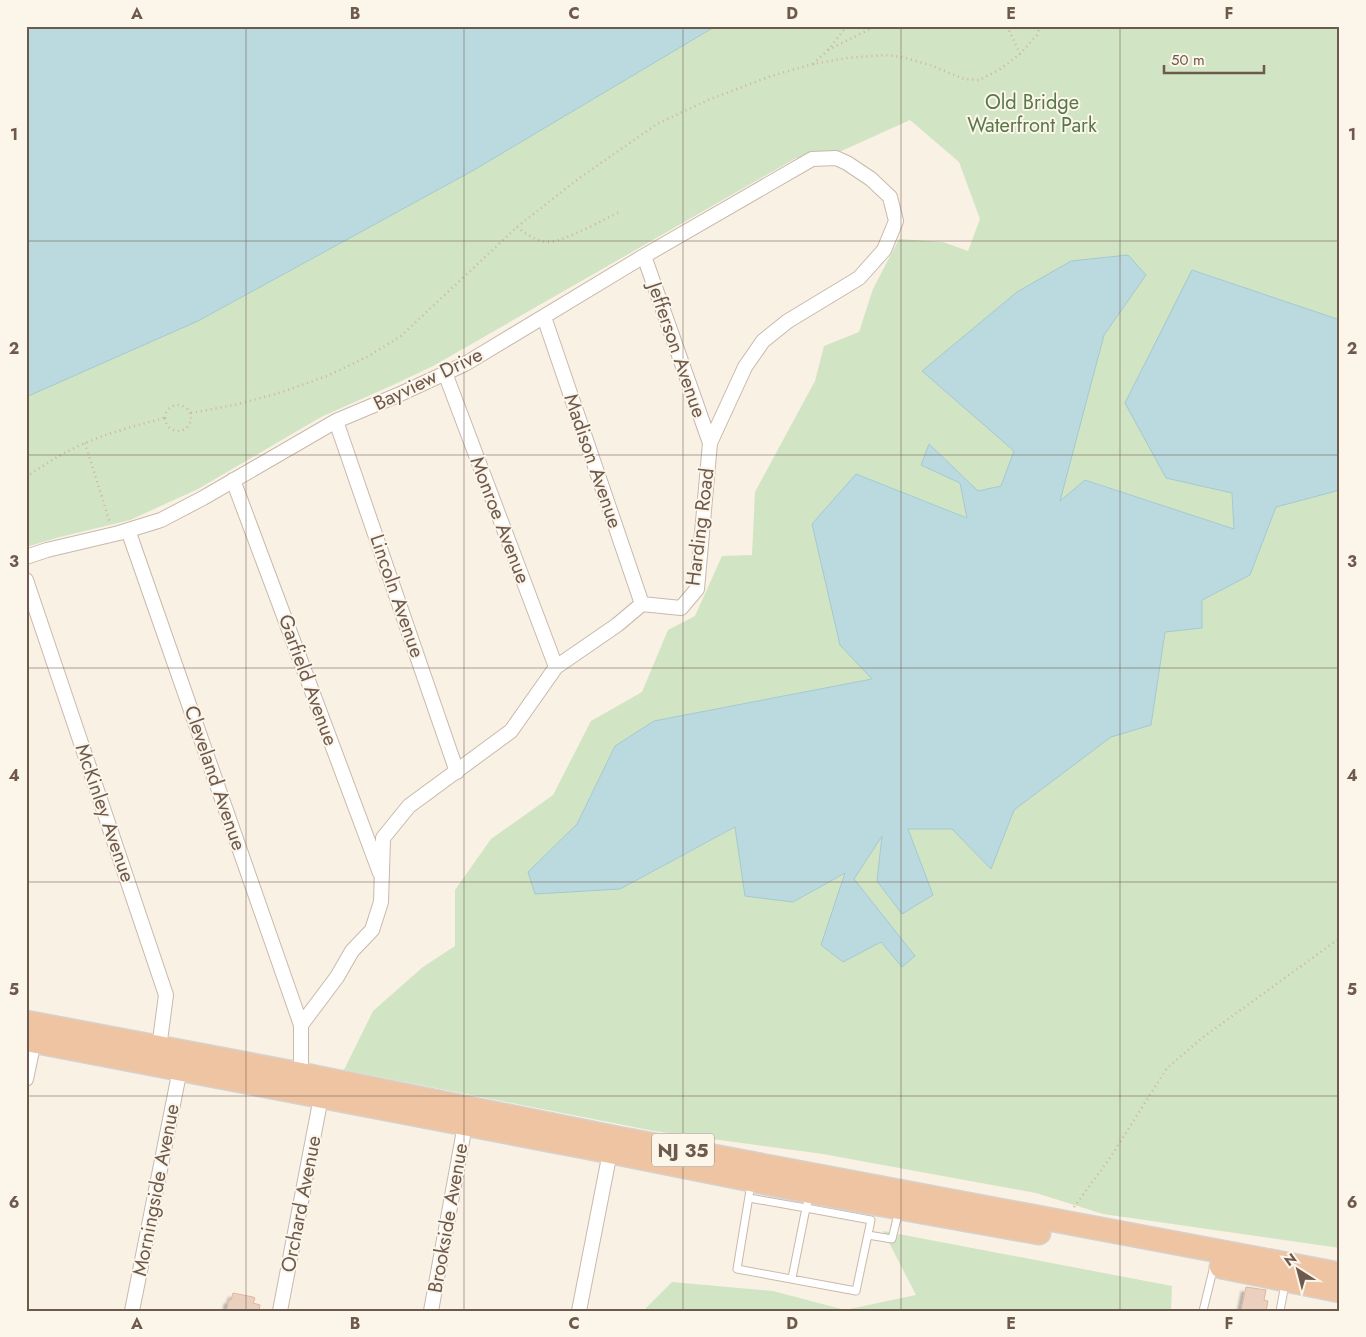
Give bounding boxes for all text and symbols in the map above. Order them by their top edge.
text: A [130,2,143,25]
text: B [350,2,360,25]
text: C [568,2,580,25]
text: D [786,2,798,25]
text: E [1006,2,1016,25]
text: F [1225,2,1233,25]
scale bar [1164,42,1264,74]
text: 50 m [1171,49,1205,71]
park label: Old Bridge Waterfront Park [967,88,1097,140]
text: 1 [10,123,18,146]
text: 1 [1348,123,1356,146]
street label: Jefferson Avenue [639,276,714,422]
text: 2 [9,337,19,360]
text: 2 [1347,337,1357,360]
street label: Bayview Drive [369,340,487,418]
street label: Madison Avenue [556,390,630,532]
street label: Monroe Avenue [463,452,537,588]
street label: Harding Road [678,466,722,588]
street label: Lincoln Avenue [362,530,432,662]
text: 3 [9,550,19,573]
text: 3 [1347,550,1357,573]
street label: Garfield Avenue [271,610,345,750]
street label: Cleveland Avenue [177,702,253,854]
street label: McKinley Avenue [68,740,142,886]
text: 4 [8,764,20,787]
text: 4 [1346,764,1358,787]
text: 5 [9,978,19,1001]
text: 5 [1347,978,1357,1001]
street label: Morningside Avenue [125,1101,187,1279]
street label: Orchard Avenue [274,1133,328,1275]
road number: NJ 35 [652,1134,714,1166]
street label: Brookside Avenue [421,1141,475,1295]
text: 6 [9,1191,19,1214]
text: 6 [1347,1191,1357,1214]
north arrow [1274,1244,1324,1294]
text: N [1280,1248,1301,1271]
text: A [130,1312,143,1335]
text: B [350,1312,360,1335]
text: C [568,1312,580,1335]
text: D [786,1312,798,1335]
text: E [1006,1312,1016,1335]
text: F [1225,1312,1233,1335]

